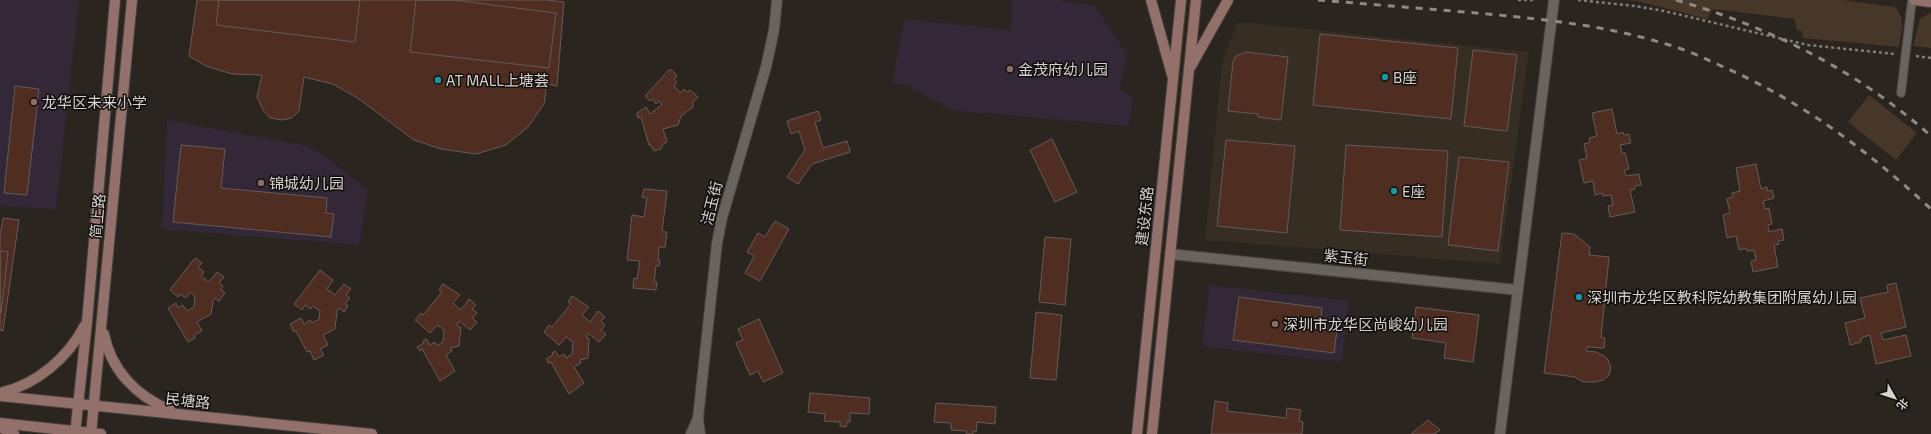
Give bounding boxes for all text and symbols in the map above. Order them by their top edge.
place label: 金茂府幼儿园 [1018,60,1108,78]
marker: 金茂府幼儿园 [1005,64,1015,74]
place label: B座 [1393,68,1417,86]
place label: AT MALL上塘荟 [446,71,549,89]
marker: B座 [1380,72,1390,82]
marker: AT MALL上塘荟 [433,75,443,85]
place label: 龙华区未来小学 [42,93,147,111]
marker: 龙华区未来小学 [29,97,39,107]
place label: 锦城幼儿园 [269,174,344,192]
marker: 锦城幼儿园 [256,178,266,188]
street label: 洁玉街 [697,179,725,227]
place label: E座 [1402,182,1425,200]
street label: 建设东路 [1132,185,1156,247]
marker: E座 [1389,186,1399,196]
street label: 简上路 [86,193,108,239]
street label: 紫玉街 [1323,246,1369,268]
place label: 深圳市龙华区教科院幼教集团附属幼儿园 [1587,288,1857,306]
marker: 深圳市龙华区教科院幼教集团附属幼儿园 [1574,292,1584,302]
place label: 深圳市龙华区尚峻幼儿园 [1283,315,1448,333]
marker: 深圳市龙华区尚峻幼儿园 [1270,319,1280,329]
north arrow [1875,378,1915,418]
street label: 民塘路 [165,389,211,411]
text: 北 [1895,396,1912,413]

